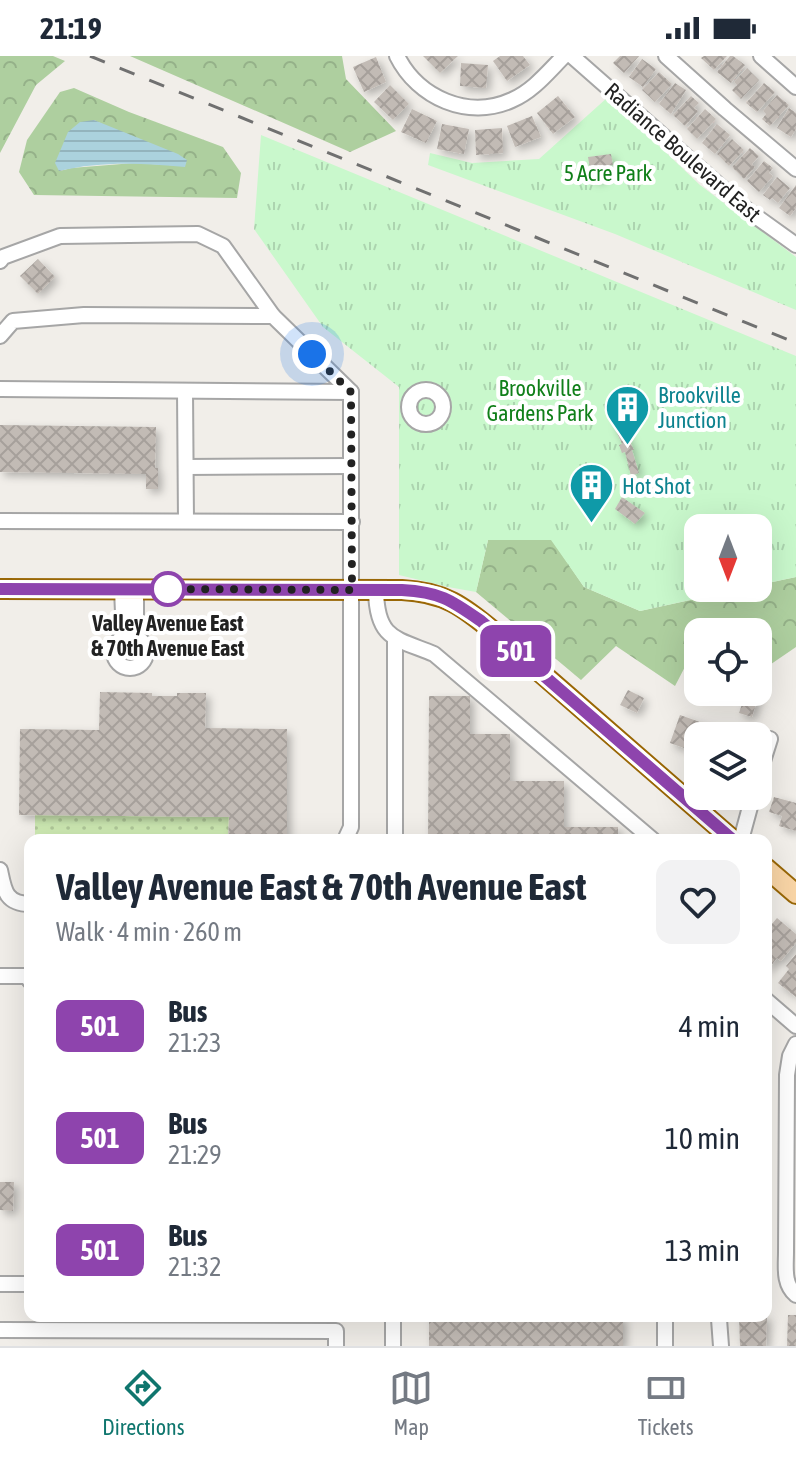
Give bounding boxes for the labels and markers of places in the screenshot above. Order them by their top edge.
place label: Brookville Junction [658,382,741,433]
building icon: Brookville Junction [603,384,651,447]
building icon: Hot Shot [567,462,615,525]
place label: Hot Shot [622,473,691,499]
marker: Valley Avenue East & 70th Avenue East [151,572,185,606]
place label: Valley Avenue East & 70th Avenue East [91,610,245,661]

